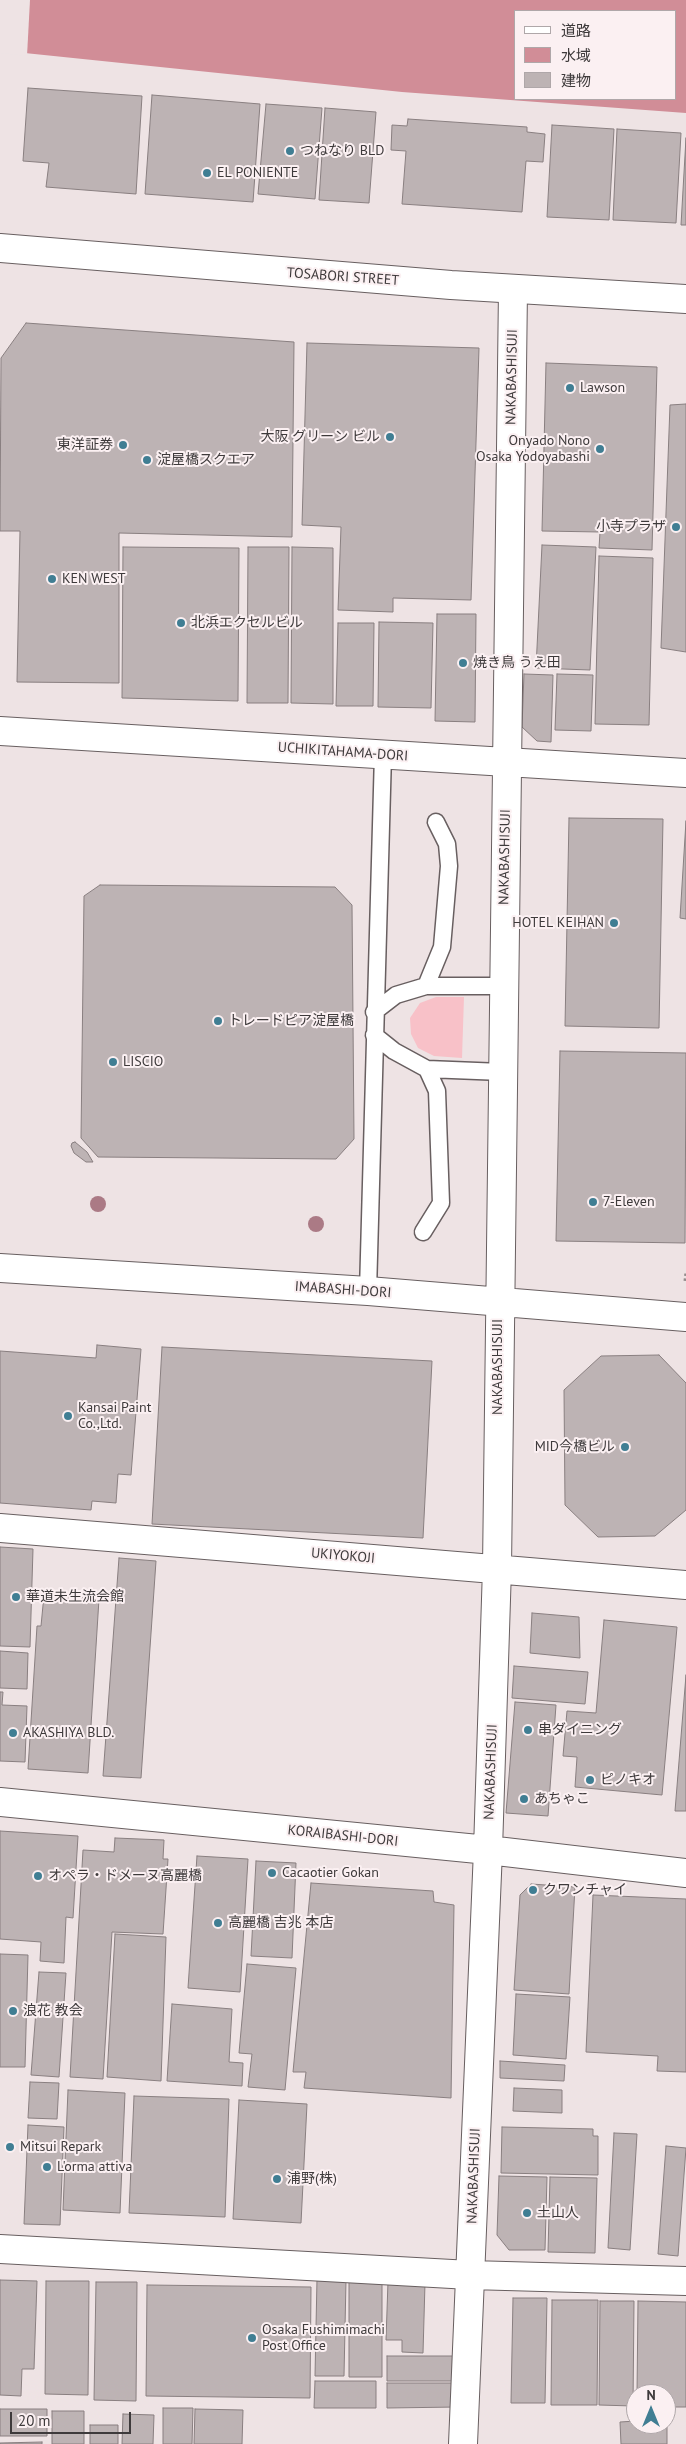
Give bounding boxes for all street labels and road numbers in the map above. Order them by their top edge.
street label: TOSABORI STREET [286,265,400,289]
street label: NAKABASHISUJI [503,329,521,425]
street label: UCHIKITAHAMA-DORI [277,739,409,765]
street label: NAKABASHISUJI [496,809,514,905]
street label: IMABASHI-DORI [294,1278,392,1302]
street label: NAKABASHISUJI [490,1319,506,1415]
street label: UKIYOKOJI [310,1545,376,1567]
street label: NAKABASHISUJI [481,1724,501,1820]
street label: KORAIBASHI-DORI [287,1822,399,1850]
street label: NAKABASHISUJI [464,2128,484,2224]

